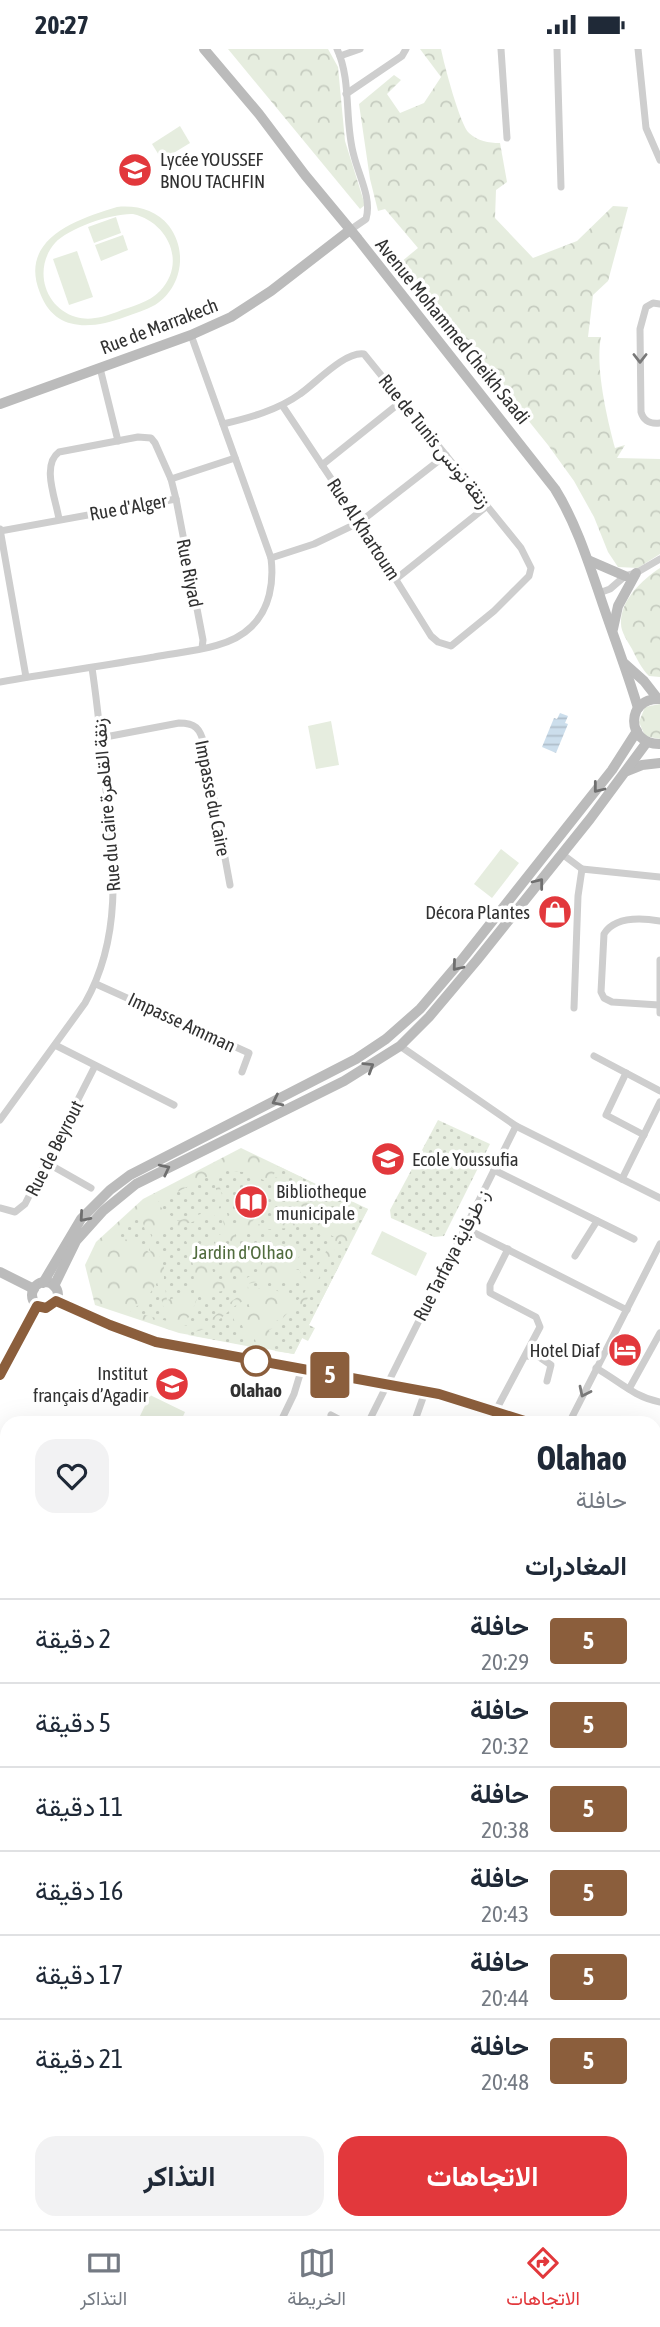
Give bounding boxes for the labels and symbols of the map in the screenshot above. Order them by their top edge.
place label: Lycée YOUSSEF BNOU TACHFIN [160,148,265,192]
school or university icon: Lycée YOUSSEF BNOU TACHFIN [116,151,154,189]
street label: Avenue Mohammed Cheikh Saadi [371,234,535,428]
street label: Rue de Marrakech [97,293,221,359]
one-way arrow [633,353,648,364]
street label: Rue de Tunis زنقة تونس [374,370,496,513]
street label: Rue Al Khartoum [323,474,405,584]
street label: Rue d'Alger [88,489,169,525]
street label: Rue Riyad [173,537,207,609]
street label: Rue du Caire زنقة القاهرة [87,717,126,893]
street label: Impasse du Caire [191,738,235,858]
one-way arrow [594,779,606,792]
one-way arrow [531,879,544,891]
shop icon: Décora Plantes [536,893,574,931]
place label: Décora Plantes [425,901,530,923]
one-way arrow [452,958,465,970]
street label: Impasse Amman [125,988,239,1056]
one-way arrow [361,1062,374,1075]
one-way arrow [272,1092,284,1106]
street label: Rue de Beyrout [20,1096,88,1200]
school or university icon: Ecole Youssufia [369,1140,407,1178]
place label: Ecole Youssufia [412,1148,519,1170]
one-way arrow [158,1164,171,1177]
place label: Bibliotheque municipale [276,1180,367,1224]
library icon: Bibliotheque municipale [232,1183,270,1221]
street label: Rue Tarfaya ز. طرفاية [408,1186,495,1325]
one-way arrow [80,1209,92,1222]
park label: Jardin d'Olhao [193,1241,294,1263]
hotel icon: Hotel Diaf [606,1331,644,1369]
place label: Hotel Diaf [529,1339,600,1361]
marker: Olahao [241,1346,271,1376]
line badge: 5 [307,1352,353,1398]
place label: Institut français d’Agadir [33,1362,148,1406]
school or university icon: Institut français d’Agadir [153,1365,191,1403]
place label: Olahao [230,1379,282,1401]
one-way arrow [578,1385,592,1397]

